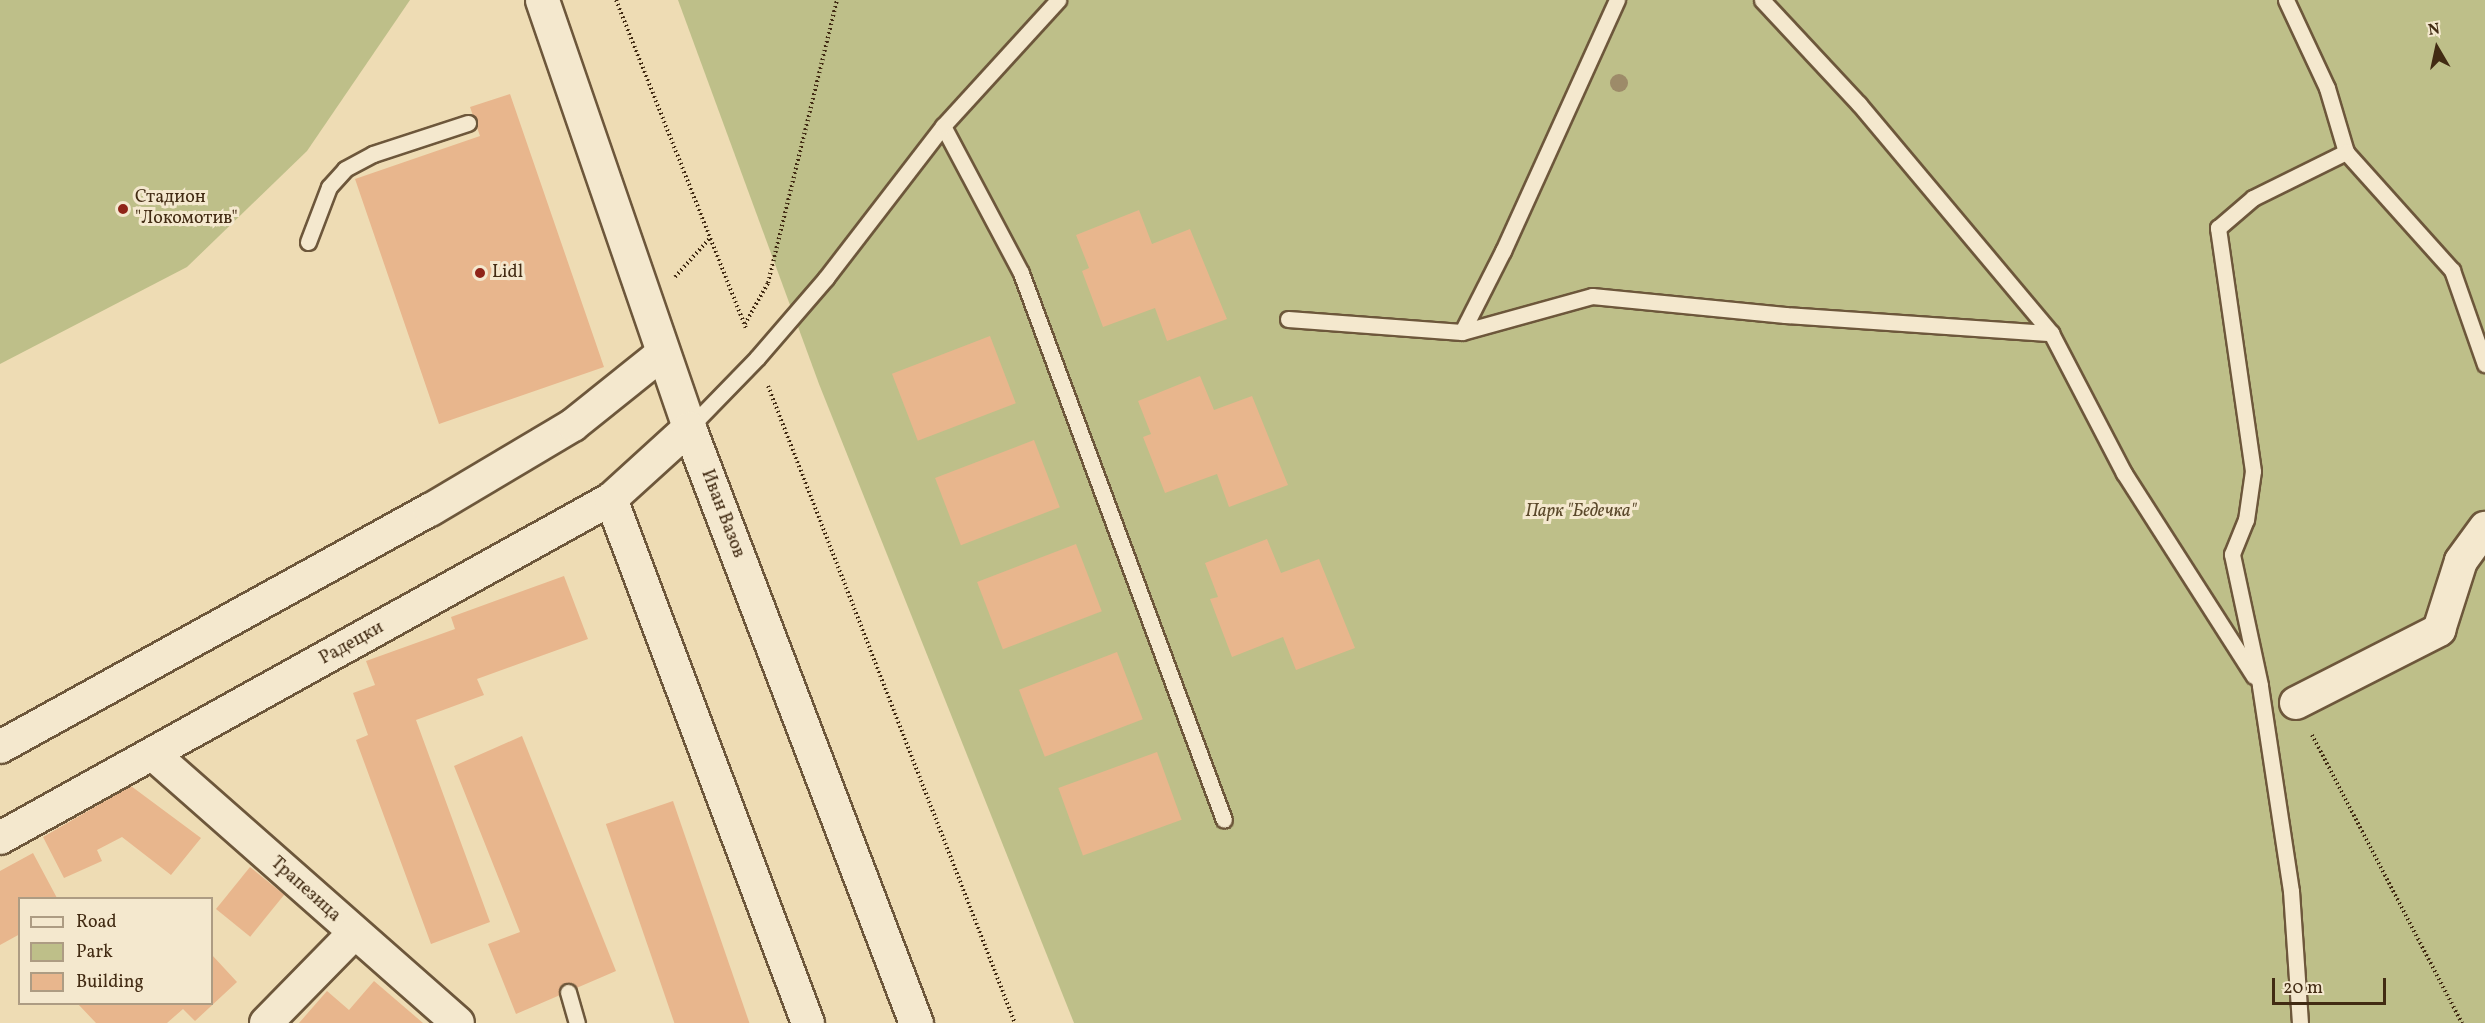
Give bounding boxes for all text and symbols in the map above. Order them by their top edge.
north arrow [2407,18,2467,78]
text: N [2427,18,2442,42]
place label: Стадион "Локомотив" [135,188,238,230]
marker: Стадион "Локомотив" [116,202,130,216]
place label: Lidl [492,262,523,284]
marker: Lidl [473,266,487,280]
street label: Иван Вазов [695,467,749,561]
park label: Парк "Бедечка" [1525,501,1637,523]
street label: Радецки [316,618,388,670]
street label: Трапезица [265,853,345,927]
legend [18,897,213,1005]
text: Road [76,910,117,935]
text: Park [76,940,113,965]
scale bar [2275,966,2389,1004]
text: Building [76,970,144,995]
text: 20 m [2283,976,2323,1001]

